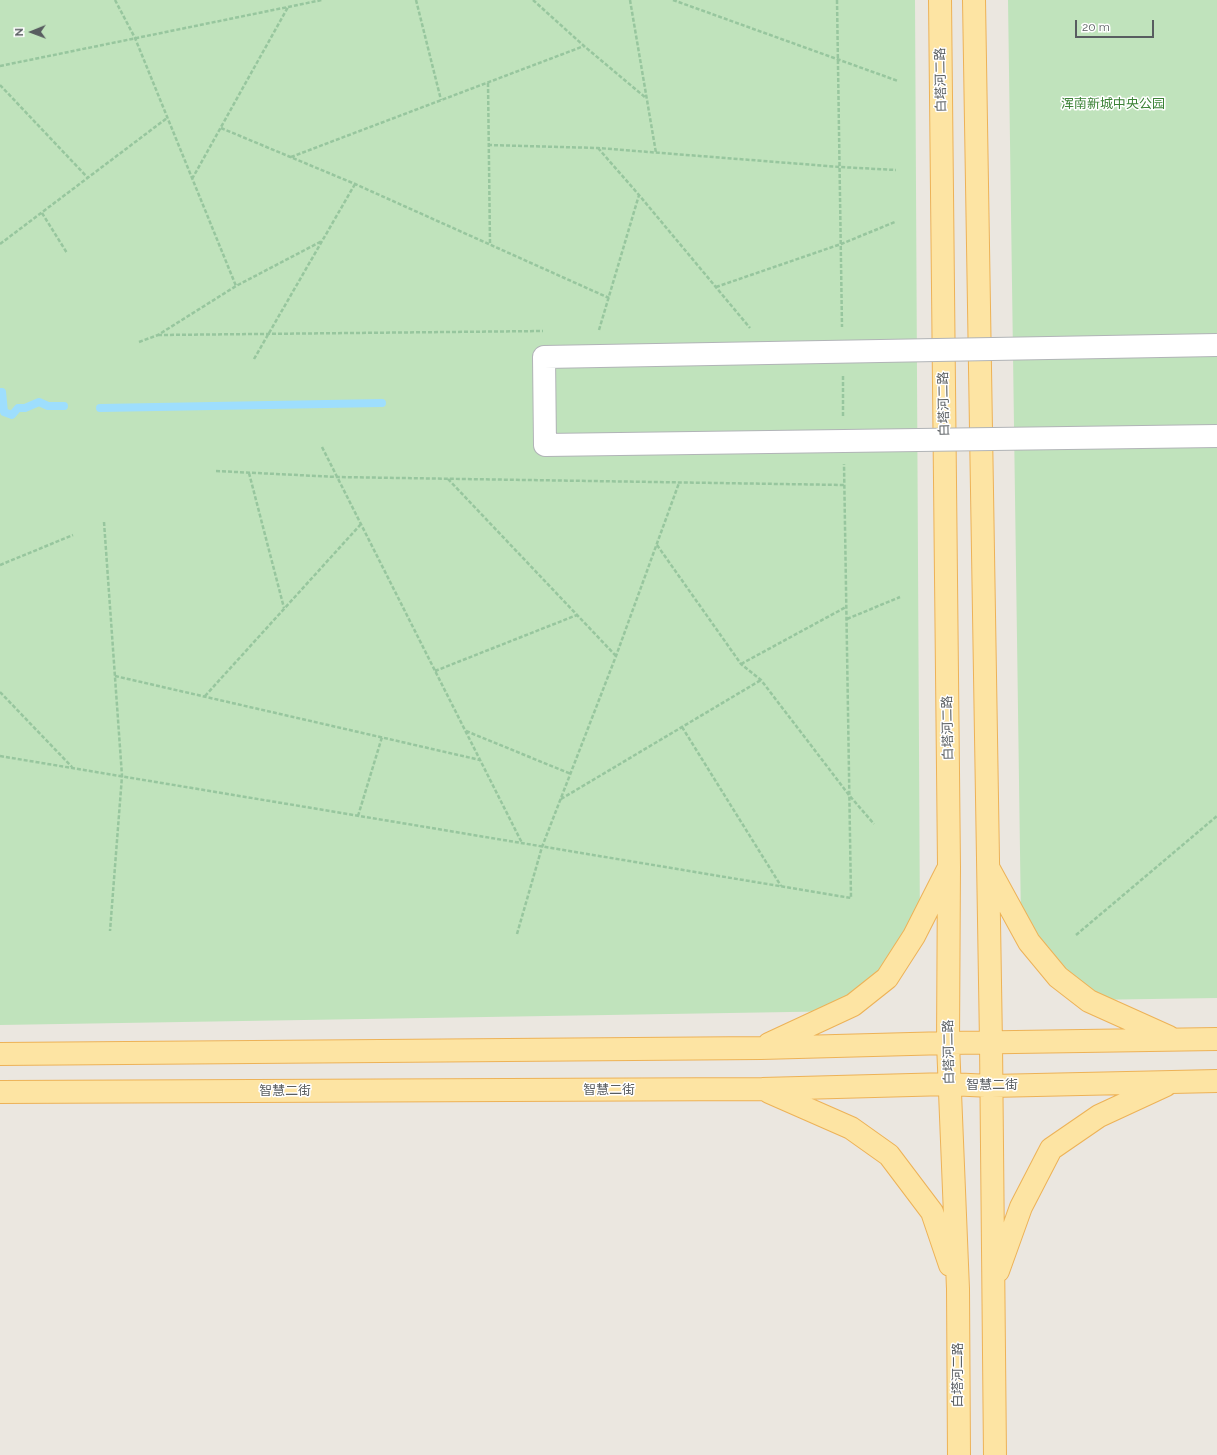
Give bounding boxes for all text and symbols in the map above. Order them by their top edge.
north arrow [12,12,52,52]
scale bar [1077,12,1156,38]
text: 20 m [1082,20,1110,34]
text: N [13,28,26,37]
street label: 白塔河二路 [933,47,949,113]
park label: 浑南新城中央公园 [1061,96,1165,112]
street label: 白塔河二路 [936,371,952,437]
street label: 白塔河二路 [940,695,956,761]
street label: 白塔河二路 [941,1019,957,1085]
street label: 智慧二街 [966,1077,1018,1093]
street label: 智慧二街 [583,1082,635,1098]
street label: 智慧二街 [259,1083,311,1099]
street label: 白塔河二路 [950,1343,966,1407]

